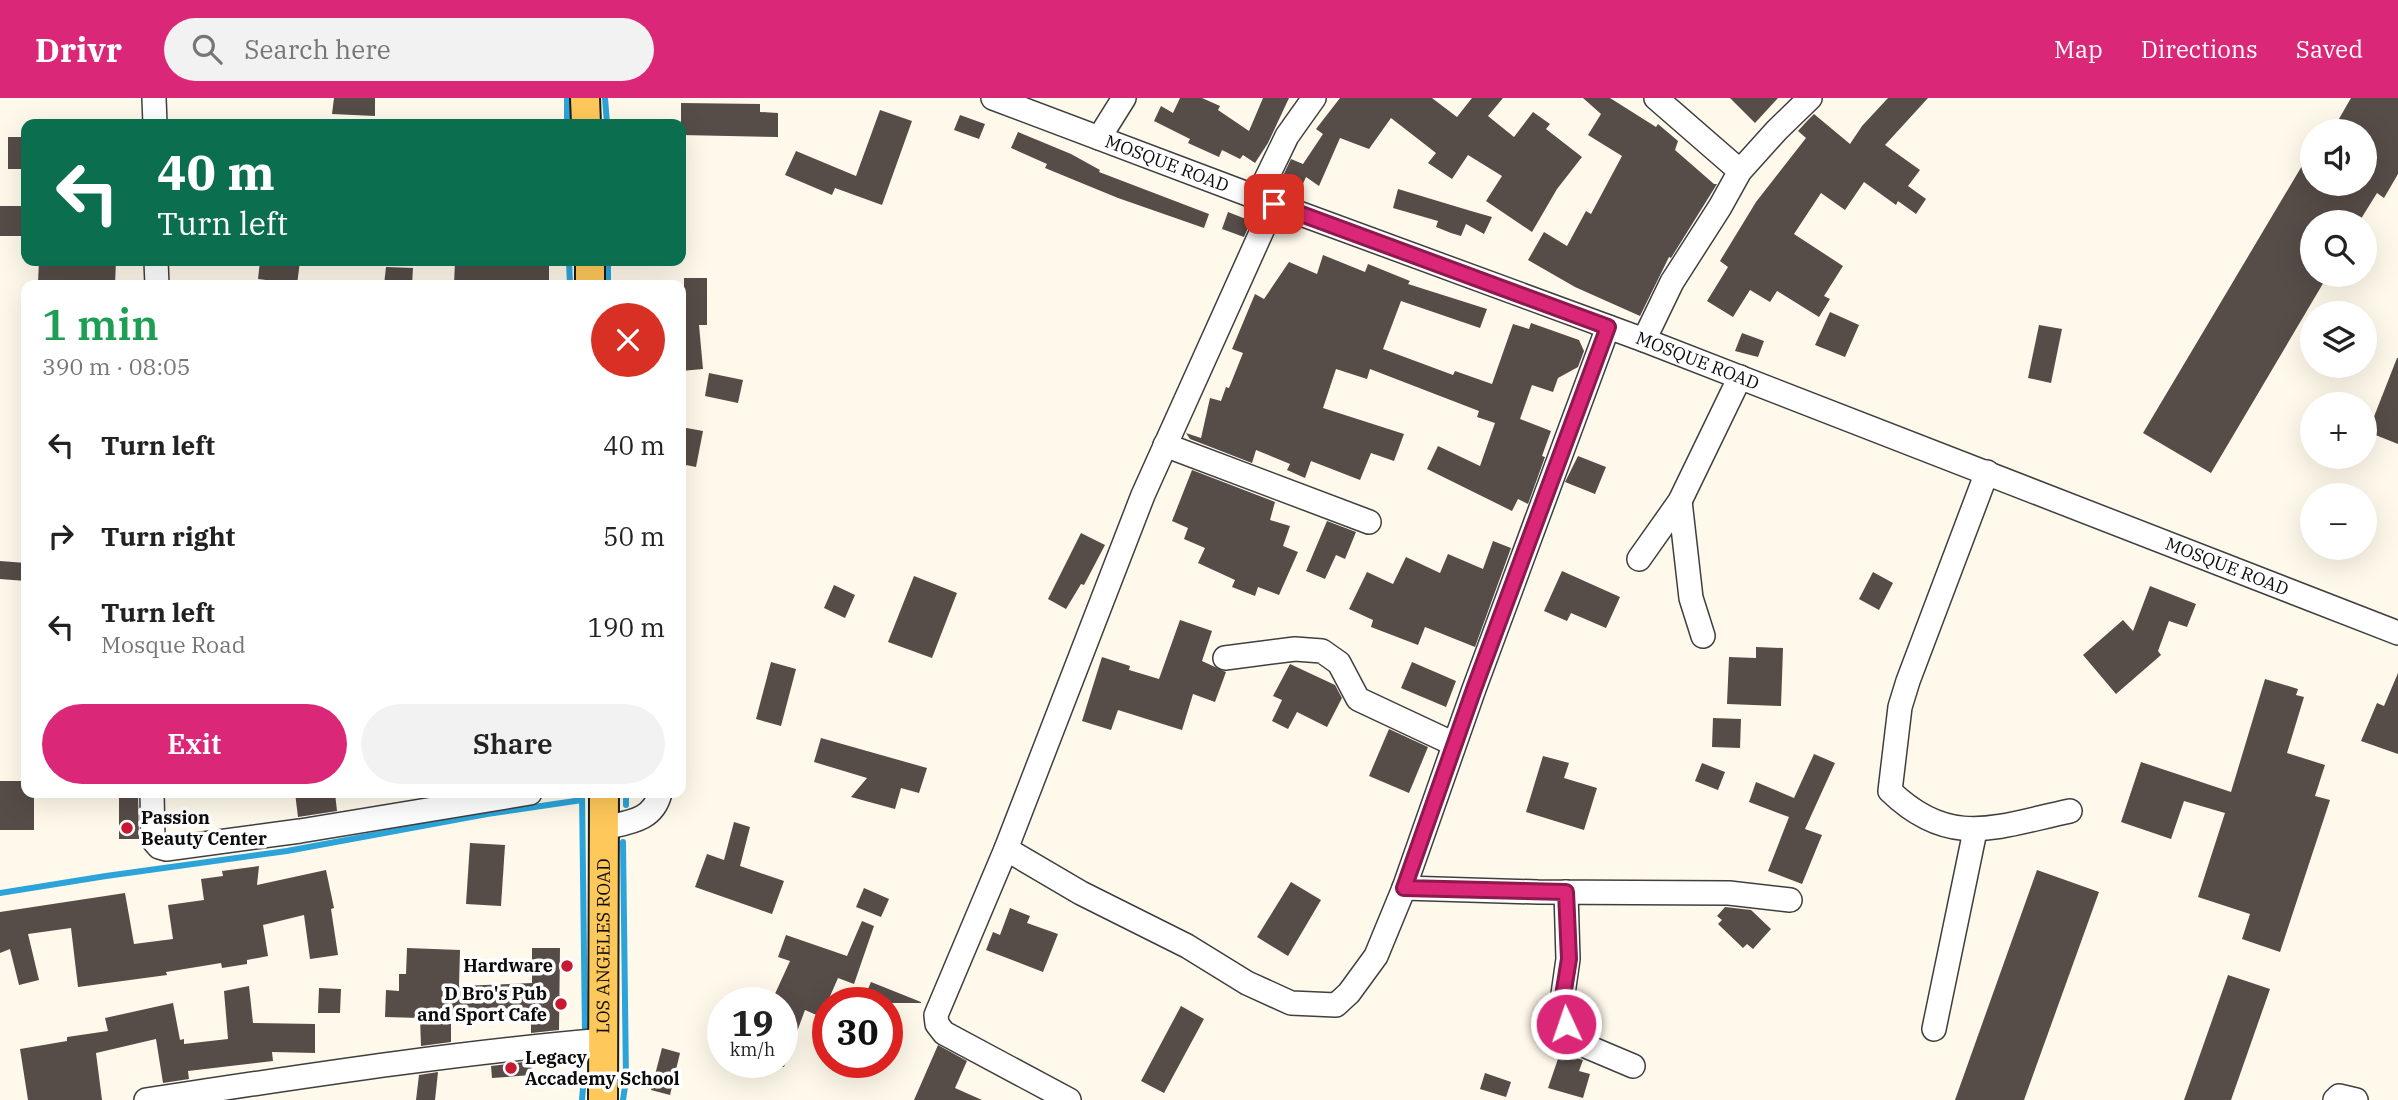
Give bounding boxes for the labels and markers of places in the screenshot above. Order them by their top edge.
pin [1244,174,1304,234]
place label: Passion Beauty Center [141,806,267,850]
marker: Passion Beauty Center [119,820,135,836]
place label: Hardware [463,954,553,977]
marker: Hardware [559,958,575,974]
place label: D Bro's Pub and Sport Cafe [417,982,547,1026]
marker: D Bro's Pub and Sport Cafe [553,996,569,1012]
place label: Legacy Accademy School [525,1046,680,1090]
marker: Legacy Accademy School [503,1060,519,1076]

